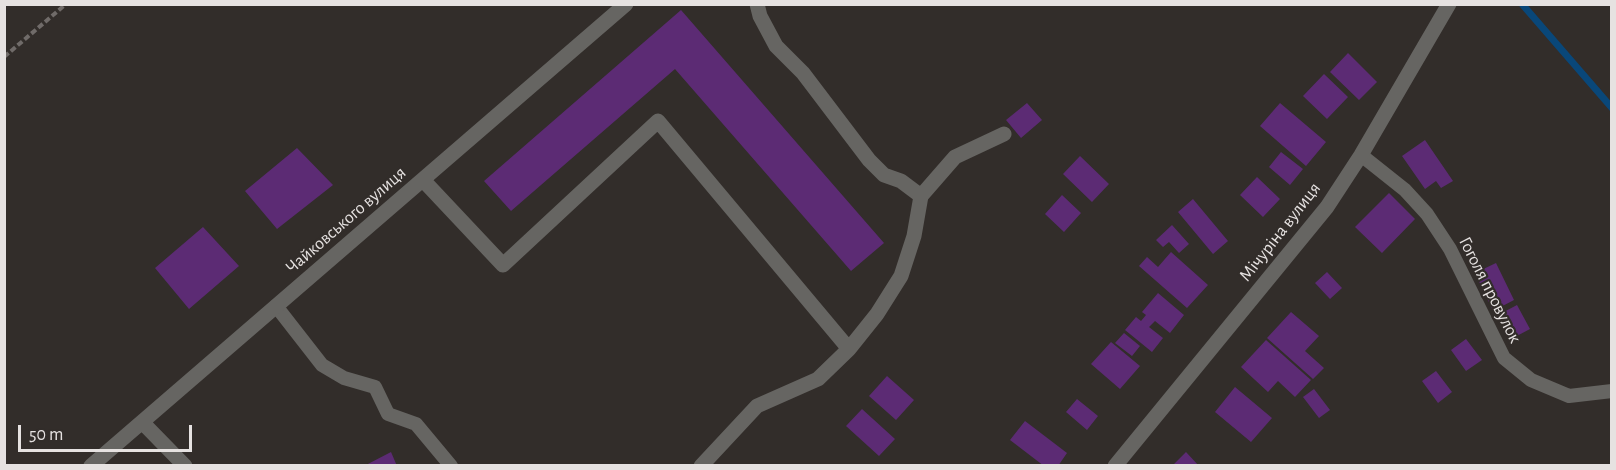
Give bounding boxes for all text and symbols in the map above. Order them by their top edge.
street label: Чайковського вулиця [281,162,411,278]
street label: Мічуріна вулиця [1235,178,1325,286]
street label: Гоголя провулок [1454,233,1526,347]
scale bar [21,413,195,451]
text: 50 m [29,426,63,444]

